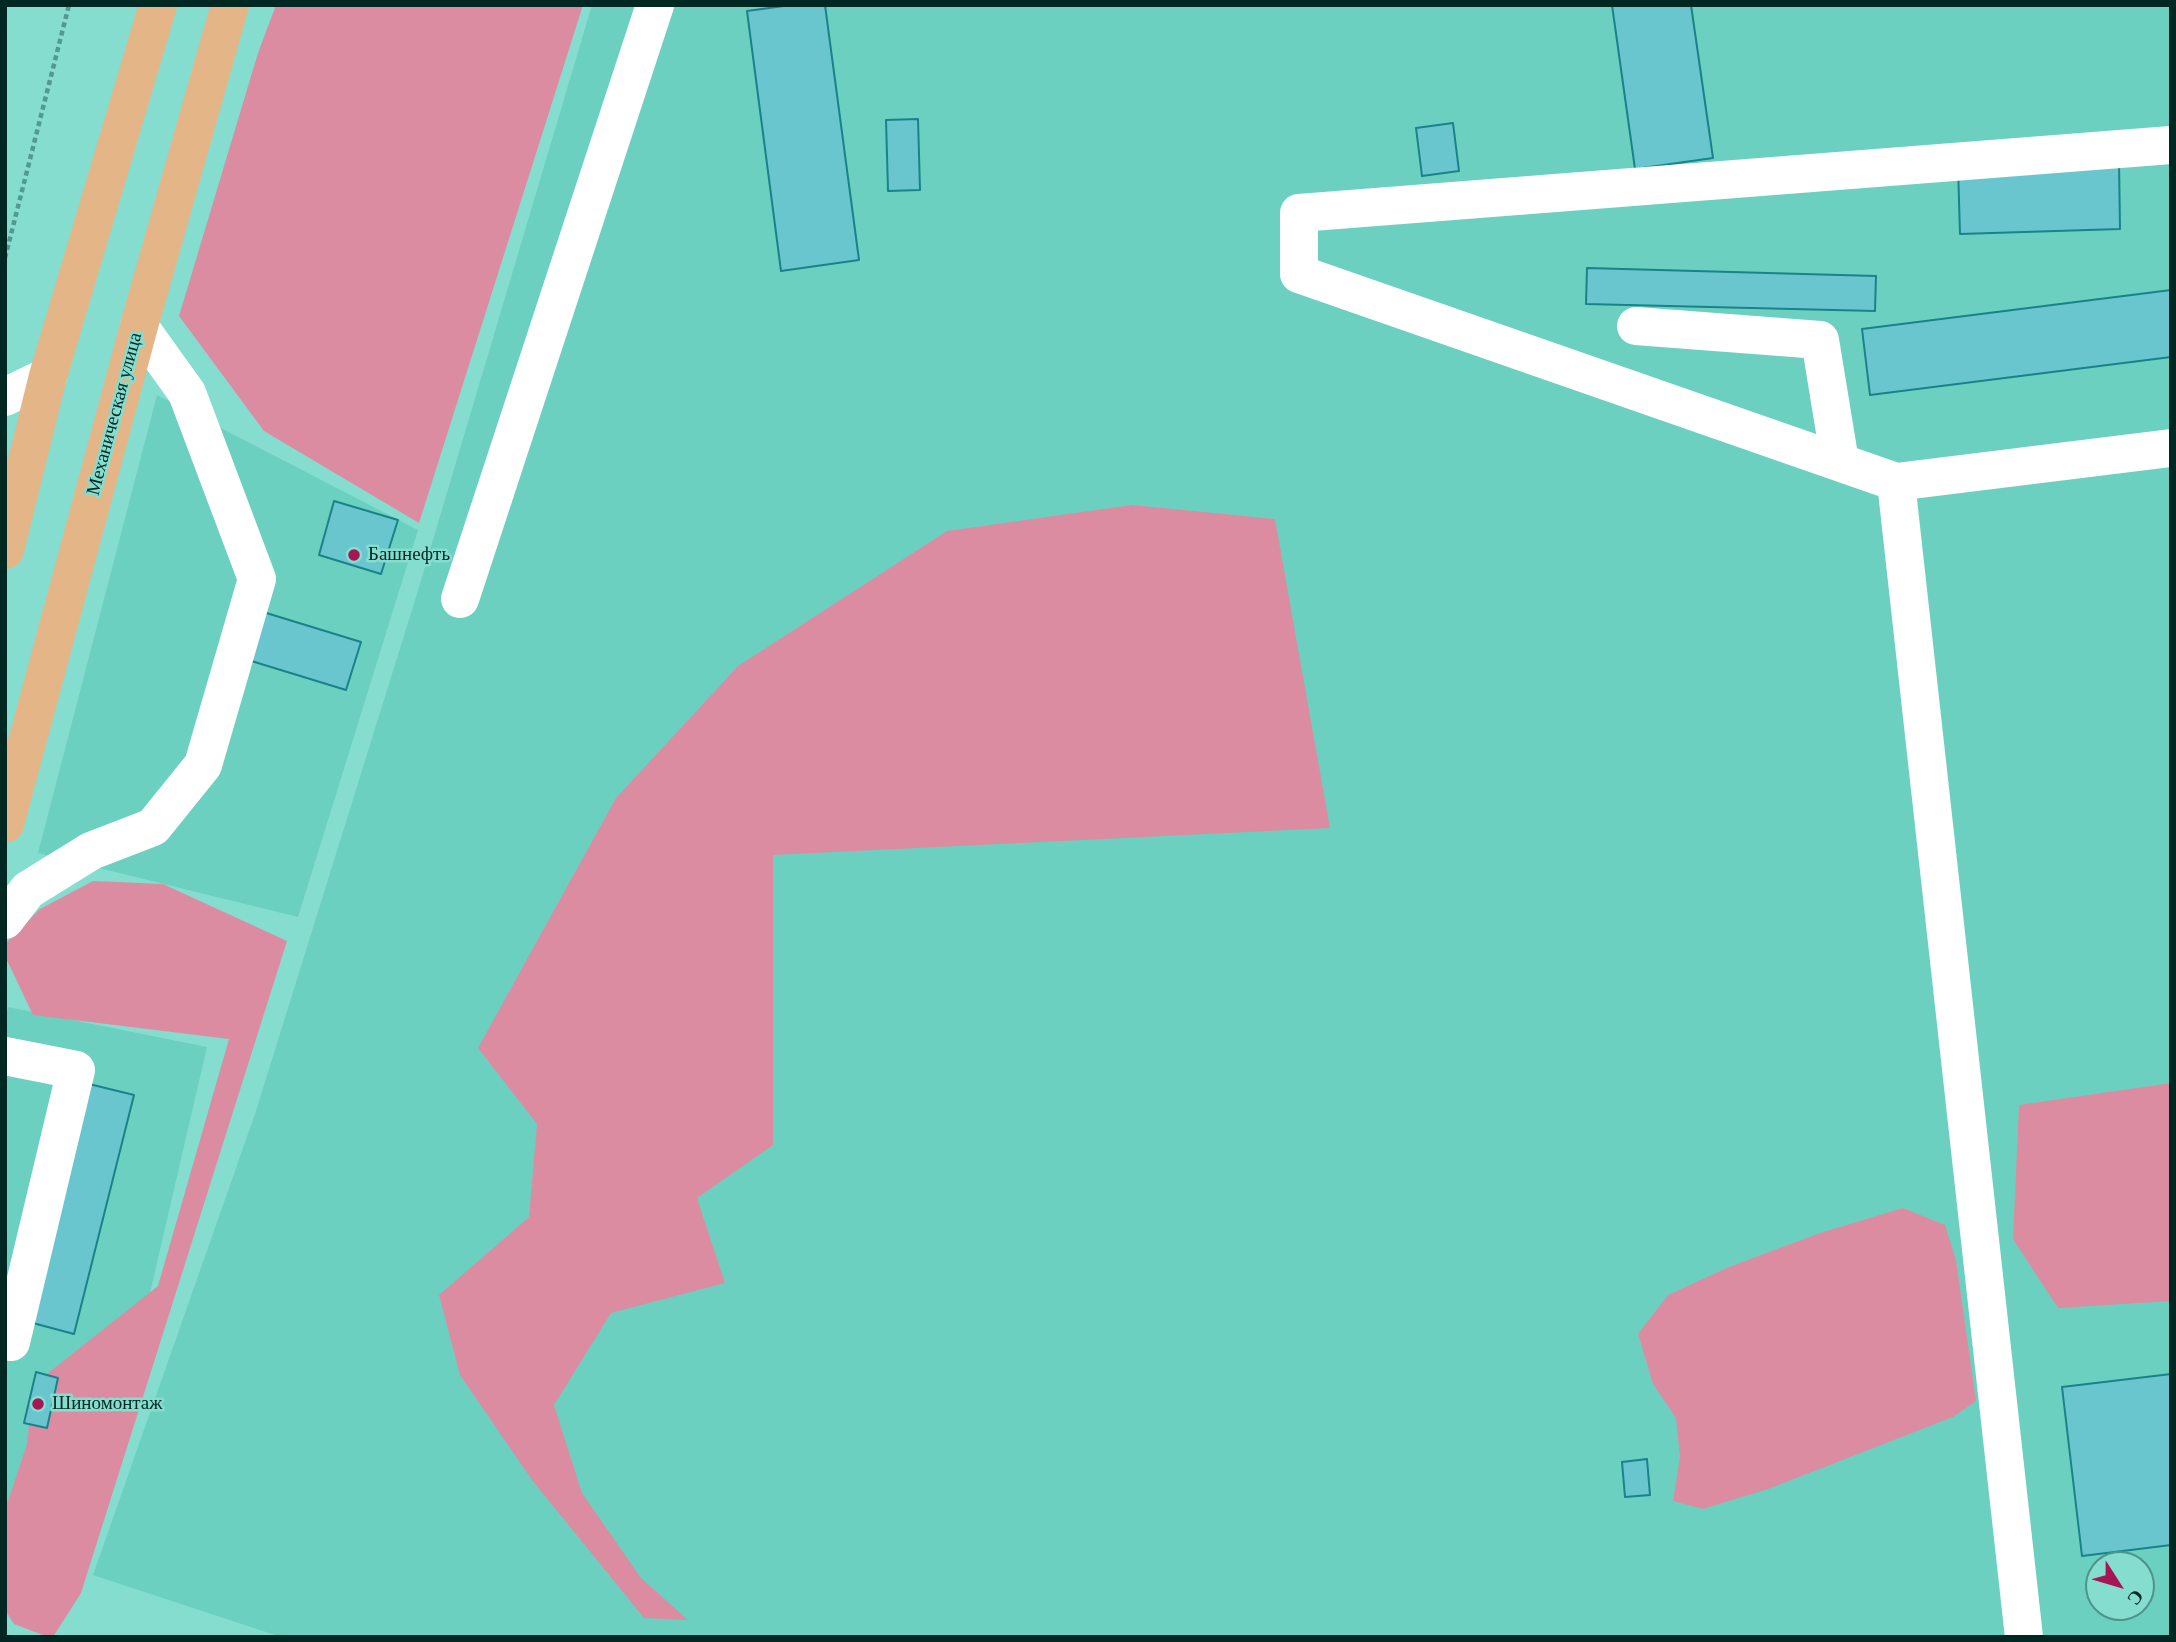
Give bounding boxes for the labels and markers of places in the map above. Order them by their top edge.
place label: Башнефть [368,544,450,566]
marker: Башнефть [346,547,362,563]
place label: Шиномонтаж [52,1393,162,1415]
marker: Шиномонтаж [30,1396,46,1412]

